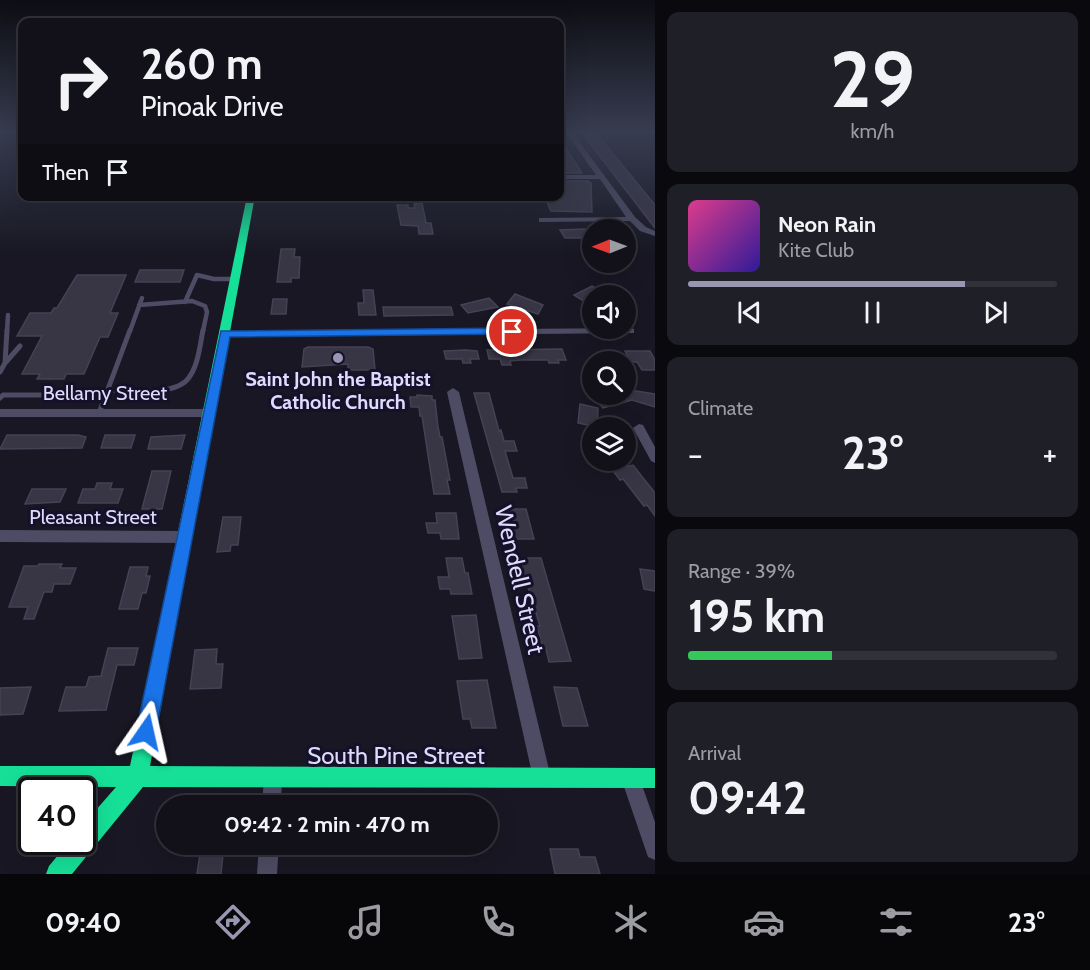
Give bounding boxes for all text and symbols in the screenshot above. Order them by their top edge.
text: 29 [830,32,915,127]
text: 260 m [141,38,262,90]
icon: right [42,42,120,120]
text: Pinoak Drive [141,90,284,123]
text: km/h [851,119,894,143]
icon: arrive [101,156,134,189]
text: Then [42,159,89,186]
text: Neon Rain [778,211,876,238]
north arrow [582,219,636,273]
map controls [582,219,636,471]
text: Kite Club [778,238,854,262]
button: sound [582,285,636,339]
icon: previous [733,296,766,329]
icon: pause [856,296,889,329]
icon: next [979,296,1012,329]
pin [486,306,537,357]
icon: arrive [495,315,528,348]
marker: Saint John the Baptist Catholic Church [331,351,345,365]
button: search [582,351,636,405]
place label: Saint John the Baptist Catholic Church [245,367,431,414]
street label: Bellamy Street [43,381,167,405]
text: Climate [688,396,753,420]
button: layers [582,417,636,471]
text: 23° [842,426,903,480]
text: − [688,434,703,474]
text: + [1042,434,1057,474]
street label: Wendell Street [489,503,551,657]
street label: Pleasant Street [29,505,157,529]
text: Range · 39% [688,559,795,583]
text: 195 km [688,589,825,643]
position arrow [114,700,178,764]
street label: South Pine Street [307,741,485,770]
text: Arrival [688,741,741,765]
text: 09:42 [688,771,807,825]
speed limit sign: 40 [18,777,96,855]
text: 09:42 · 2 min · 470 m [224,811,430,838]
icon: directions [212,901,254,943]
icon: music [345,901,387,943]
icon: phone [477,901,519,943]
icon: climate [610,901,652,943]
icon: car [743,901,785,943]
icon: filters [875,901,917,943]
text: 09:40 [45,906,121,939]
text: 23° [1008,906,1045,939]

